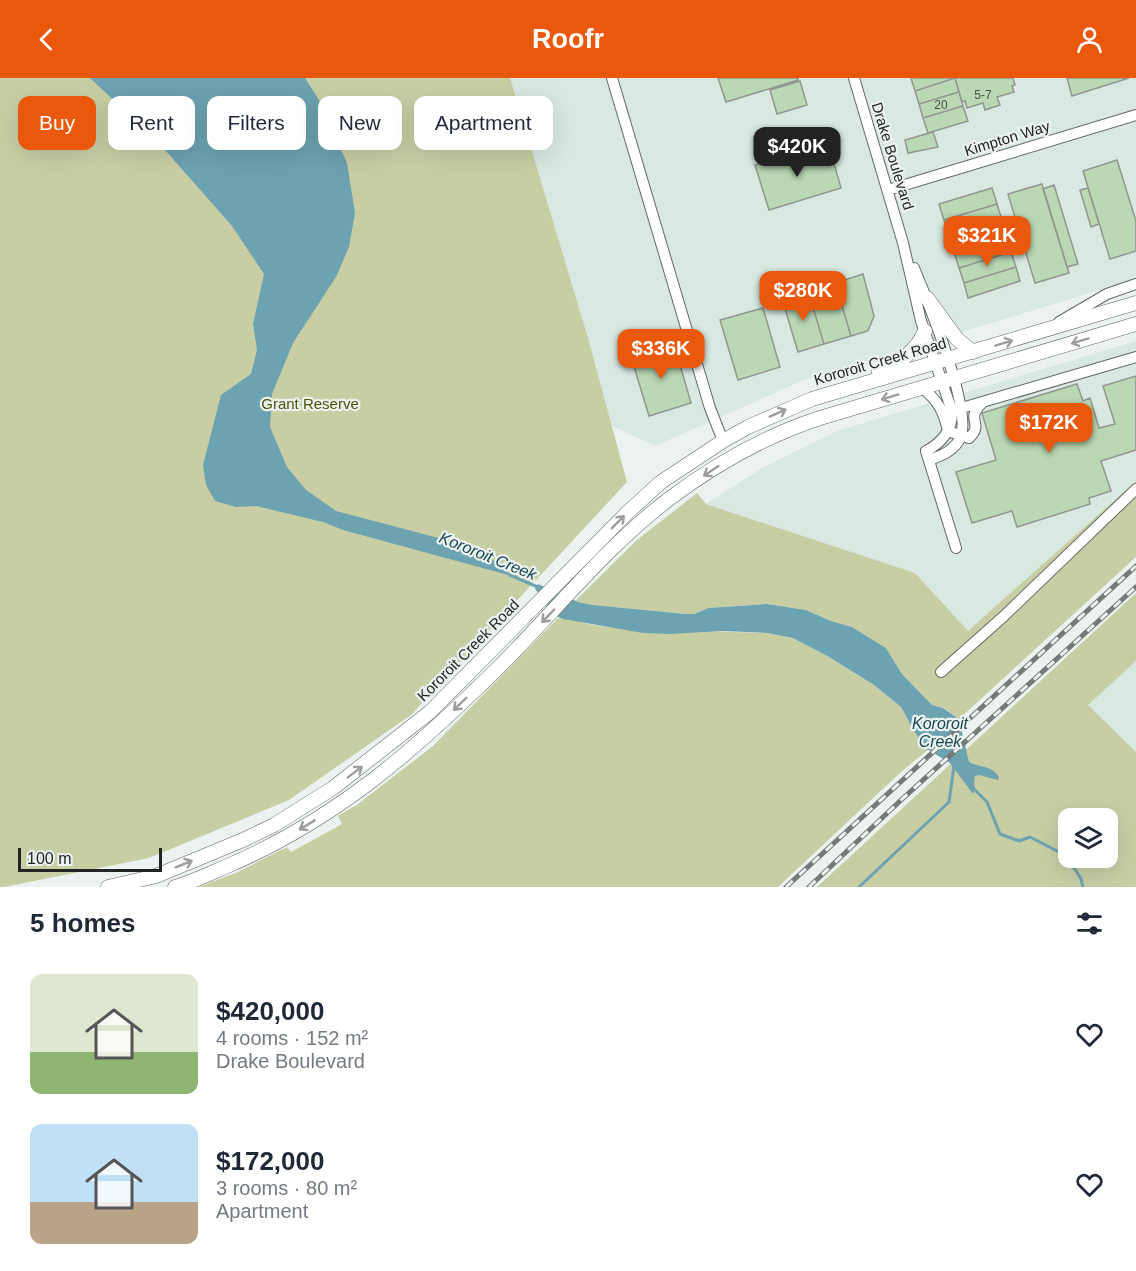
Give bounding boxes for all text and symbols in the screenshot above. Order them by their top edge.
icon: back [30,23,63,56]
icon: person [1073,23,1106,56]
text: Roofr [532,24,604,54]
house number: 5-7 [974,88,992,102]
chip: Buy [18,96,96,150]
chip: Rent [108,96,195,150]
chip: Filters [207,96,306,150]
chip: New [318,96,402,150]
chip: Apartment [414,96,553,150]
house number: 20 [934,98,948,112]
street label: Drake Boulevard [869,100,917,212]
street label: Kimpton Way [962,117,1052,159]
pin: $420K [755,127,839,178]
text: $420K [768,135,826,157]
pin: $321K [945,216,1029,267]
text: $321K [958,224,1016,246]
pin: $280K [761,271,845,322]
text: $280K [774,279,832,301]
pin: $336K [619,329,703,380]
street label: Kororoit Creek Road [812,334,948,388]
one-way arrow [1071,336,1090,347]
text: $336K [632,337,690,359]
one-way arrow [994,337,1013,348]
one-way arrow [881,392,900,403]
park label: Grant Reserve [261,395,359,412]
pin: $172K [1007,403,1091,454]
one-way arrow [768,407,786,419]
text: $172K [1020,411,1078,433]
one-way arrow [703,465,720,477]
one-way arrow [610,515,625,530]
water label: Kororoit Creek [437,529,540,584]
street label: Kororoit Creek Road [414,596,522,704]
one-way arrow [541,608,556,623]
one-way arrow [453,697,468,712]
water label: Kororoit Creek [912,715,969,750]
one-way arrow [347,766,363,779]
map controls [1058,808,1118,868]
button: layers [1058,808,1118,868]
one-way arrow [299,819,316,831]
scale bar [18,845,162,872]
text: 100 m [27,850,71,867]
one-way arrow [174,858,193,869]
icon: filters [1073,907,1106,940]
text: 5 homes [30,908,136,938]
text: $420,000 [216,996,324,1026]
icon: home [78,998,150,1070]
icon: heart [1073,1018,1106,1051]
text: 4 rooms · 152 m² [216,1027,368,1049]
text: Drake Boulevard [216,1050,365,1072]
text: $172,000 [216,1146,324,1176]
icon: home [78,1148,150,1220]
icon: heart [1073,1168,1106,1201]
text: 3 rooms · 80 m² [216,1177,357,1199]
text: Apartment [216,1200,308,1222]

